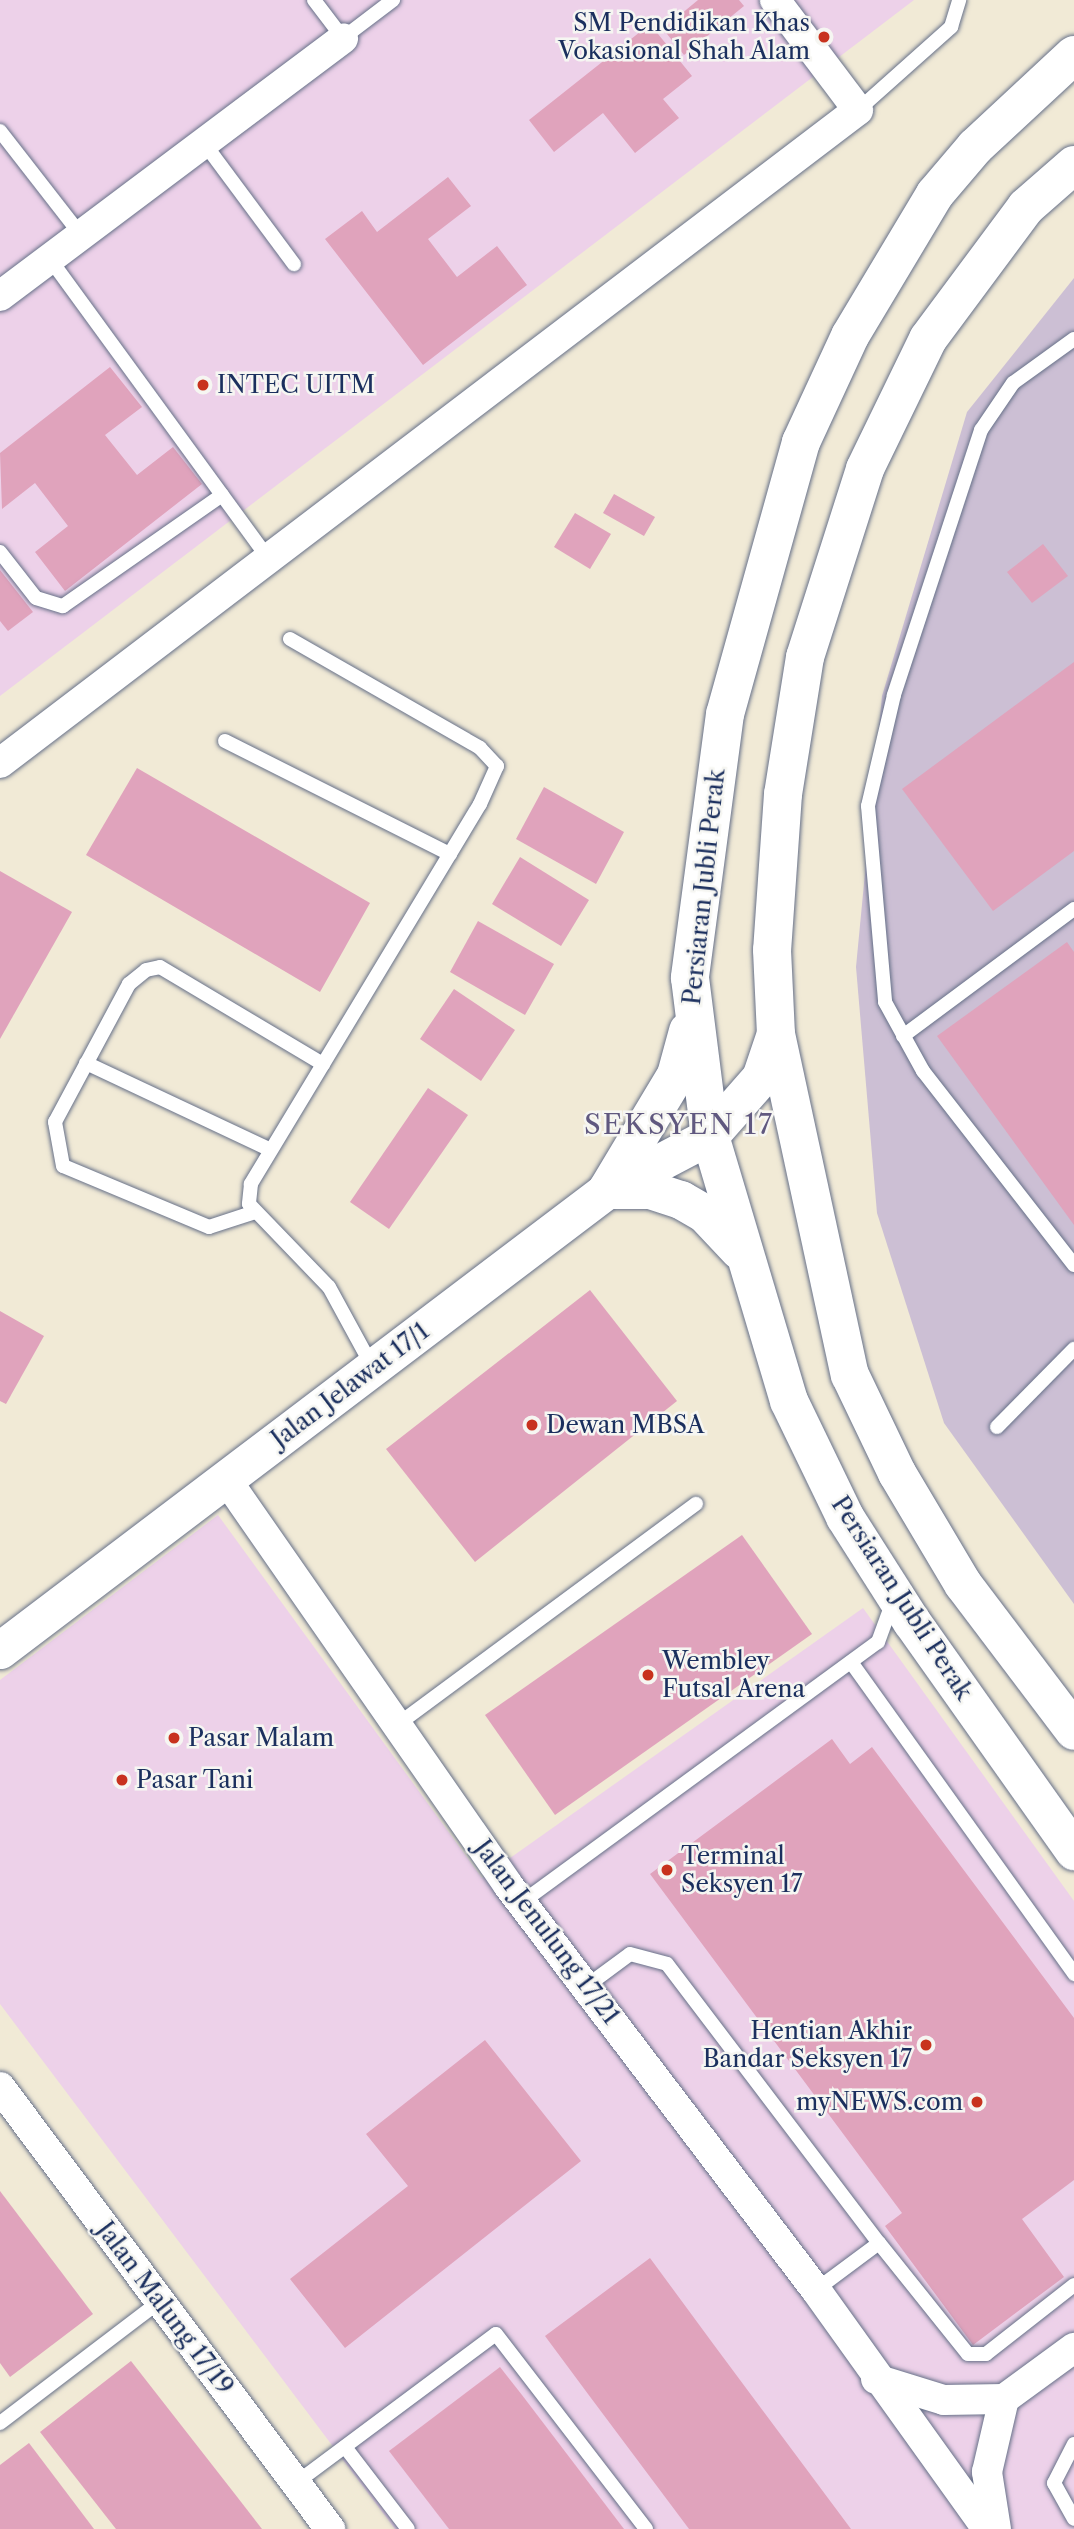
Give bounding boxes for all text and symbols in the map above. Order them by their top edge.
place label: SM Pendidikan Khas Vokasional Shah Alam [557,9,810,65]
marker: SM Pendidikan Khas Vokasional Shah Alam [816,29,832,45]
place label: INTEC UITM [217,371,375,399]
marker: INTEC UITM [195,377,211,393]
street label: Persiaran Jubli Perak [677,768,731,1006]
district label: SEKSYEN 17 [585,1107,773,1141]
street label: Jalan Jelawat 17/1 [266,1316,434,1454]
place label: Dewan MBSA [546,1411,704,1439]
marker: Dewan MBSA [524,1417,540,1433]
street label: Persiaran Jubli Perak [825,1491,979,1705]
place label: Wembley Futsal Arena [662,1647,806,1703]
marker: Wembley Futsal Arena [640,1667,656,1683]
place label: Pasar Malam [188,1724,335,1752]
marker: Pasar Malam [166,1730,182,1746]
place label: Pasar Tani [136,1766,254,1794]
marker: Pasar Tani [114,1772,130,1788]
street label: Jalan Jenulung 17/21 [468,1834,626,2030]
place label: Terminal Seksyen 17 [681,1842,802,1898]
marker: Terminal Seksyen 17 [659,1862,675,1878]
place label: Hentian Akhir Bandar Seksyen 17 [702,2017,912,2073]
marker: Hentian Akhir Bandar Seksyen 17 [918,2037,934,2053]
place label: myNEWS.com [796,2088,963,2116]
marker: myNEWS.com [969,2094,985,2110]
street label: Jalan Malung 17/19 [91,2216,239,2400]

